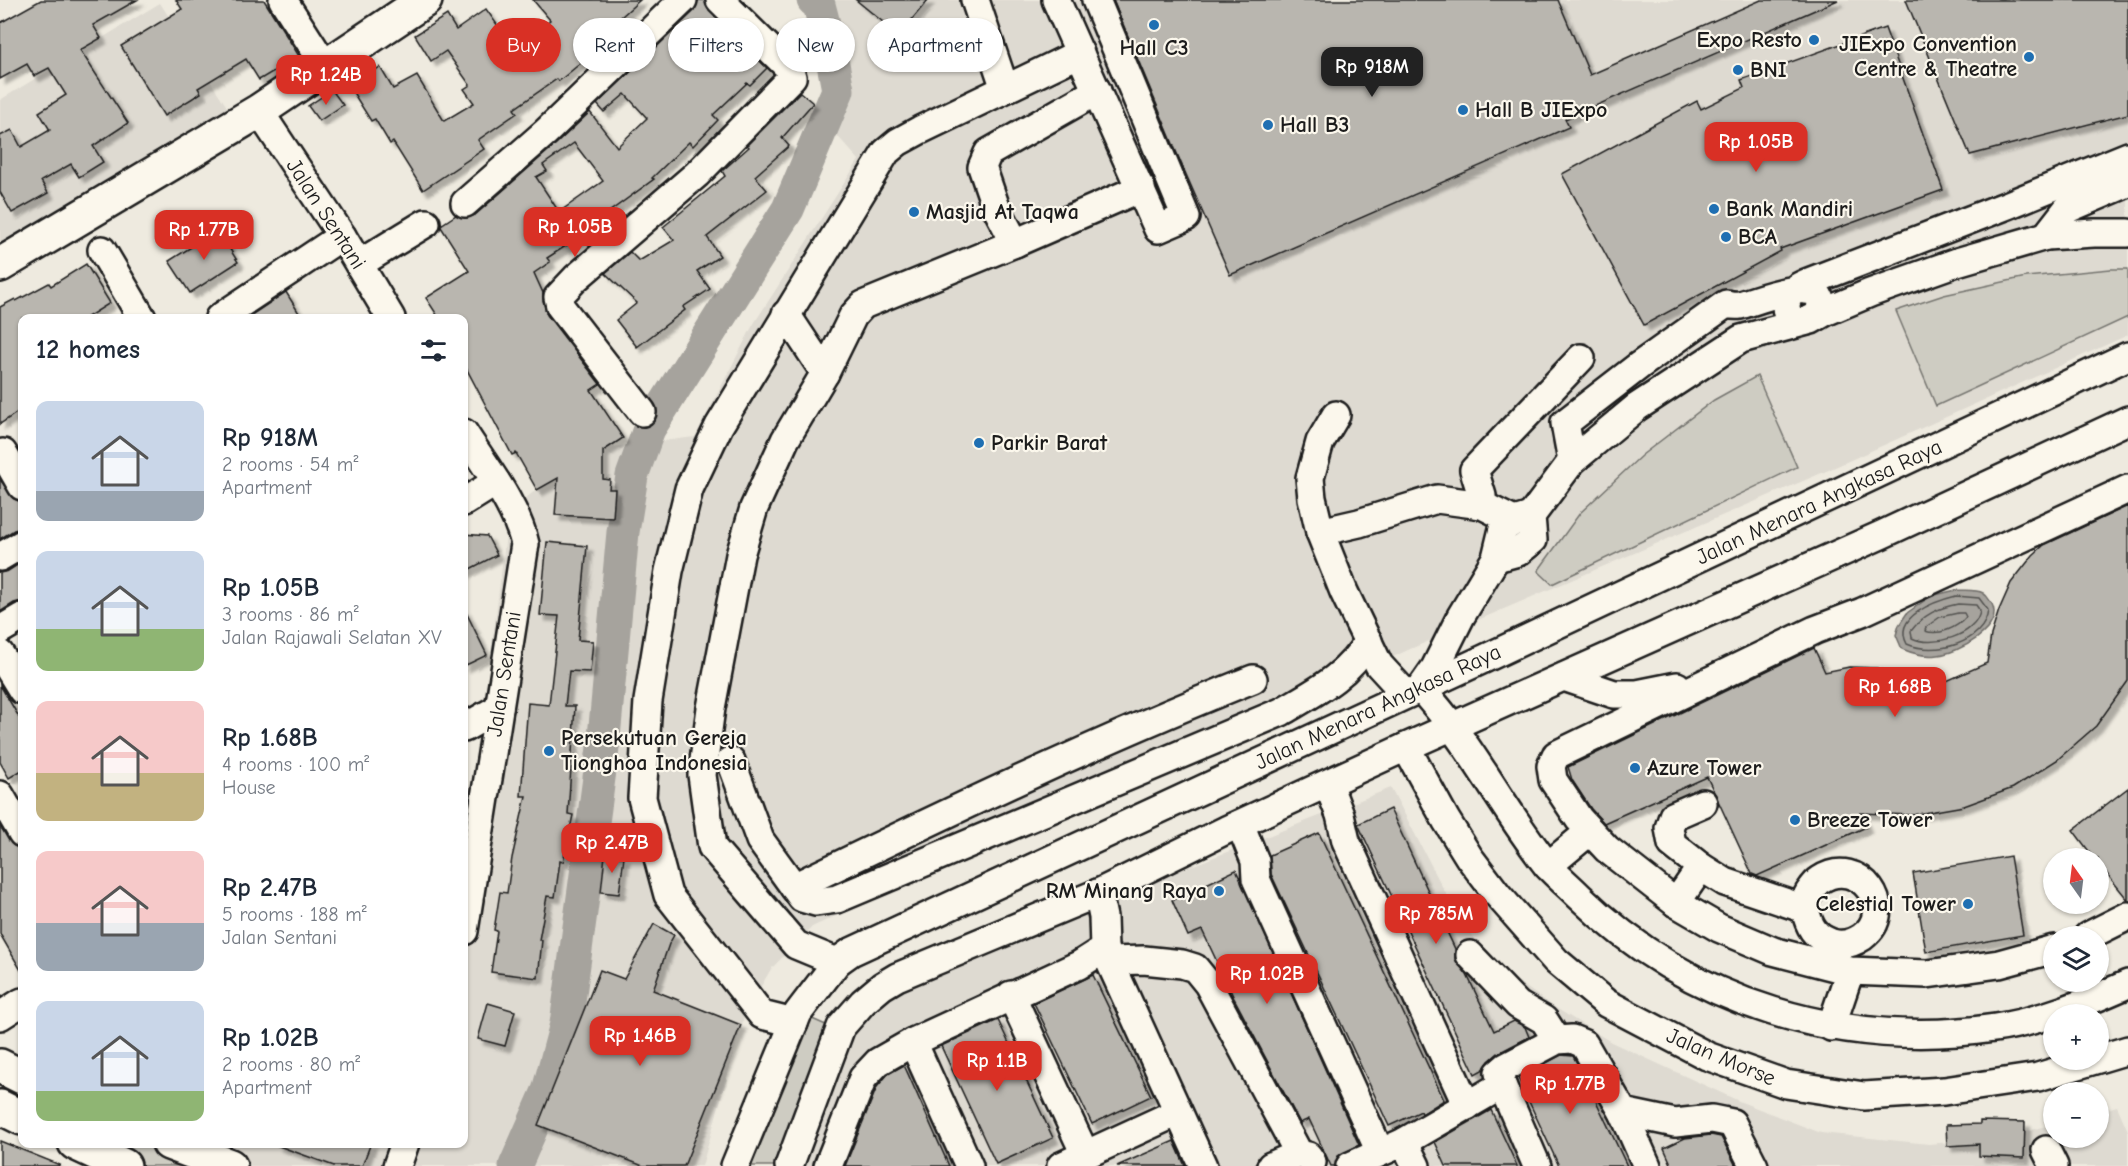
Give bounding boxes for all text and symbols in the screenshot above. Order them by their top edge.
chip: Buy [486,18,561,72]
chip: Rent [573,18,656,72]
chip: Filters [668,18,764,72]
chip: New [776,18,855,72]
chip: Apartment [867,18,1003,72]
marker: Hall C3 [1147,18,1161,32]
place label: Expo Resto [1696,27,1802,53]
place label: JIExpo Convention Centre & Theatre [1839,31,2017,82]
marker: Expo Resto [1807,33,1821,47]
place label: Hall C3 [1119,35,1189,61]
pin: Rp 918M [1317,47,1427,98]
marker: JIExpo Convention Centre & Theatre [2022,50,2036,64]
pin: Rp 1.24B [264,55,388,106]
text: Rp 918M [1335,55,1409,78]
place label: BNI [1750,57,1787,83]
text: Rp 1.24B [290,63,362,86]
marker: BNI [1731,63,1745,77]
place label: Hall B JIExpo [1475,97,1607,123]
marker: Hall B JIExpo [1456,103,1470,117]
place label: Hall B3 [1280,112,1349,138]
marker: Hall B3 [1261,118,1275,132]
pin: Rp 1.05B [1694,122,1818,173]
text: Rp 1.05B [1719,130,1793,153]
street label: Jalan Sentani [281,154,371,274]
place label: Bank Mandiri [1726,196,1853,222]
place label: Masjid At Taqwa [926,199,1079,225]
marker: Bank Mandiri [1707,202,1721,216]
marker: Masjid At Taqwa [907,205,921,219]
pin: Rp 1.05B [513,207,637,258]
pin: Rp 1.77B [142,210,266,261]
text: Rp 1.05B [538,215,612,238]
text: Rp 1.77B [169,218,239,241]
place label: BCA [1738,224,1777,250]
marker: BCA [1719,230,1733,244]
icon: filters [417,334,450,367]
text: 12 homes [36,335,140,365]
text: Rp 918M [222,423,318,453]
icon: home [84,425,156,497]
place label: Parkir Barat [991,430,1108,456]
street label: Jalan Menara Angkasa Raya [1692,434,1946,570]
marker: Parkir Barat [972,436,986,450]
text: 2 rooms · 54 m² [222,453,358,476]
text: Apartment [222,476,312,499]
text: Rp 1.05B [222,573,319,603]
icon: home [84,575,156,647]
text: 3 rooms · 86 m² [222,603,359,626]
street label: Jalan Sentani [481,609,527,739]
text: Jalan Rajawali Selatan XV [222,626,442,649]
street label: Jalan Menara Angkasa Raya [1251,639,1505,775]
pin: Rp 1.68B [1833,667,1957,718]
text: Rp 1.68B [1858,675,1932,698]
text: Rp 1.68B [222,723,318,753]
icon: home [84,725,156,797]
place label: Persekutuan Gereja Tionghoa Indonesia [561,725,748,776]
marker: Persekutuan Gereja Tionghoa Indonesia [542,744,556,758]
text: 4 rooms · 100 m² [222,753,369,776]
place label: Azure Tower [1647,755,1761,781]
marker: Azure Tower [1628,761,1642,775]
text: House [222,776,276,799]
place label: Breeze Tower [1807,807,1933,833]
marker: Breeze Tower [1788,813,1802,827]
pin: Rp 2.47B [550,823,674,874]
text: Rp 2.47B [575,831,649,854]
north arrow [2043,848,2109,914]
map controls [2043,848,2109,1148]
text: Rp 2.47B [222,873,317,903]
icon: home [84,875,156,947]
place label: RM Minang Raya [1046,878,1207,904]
marker: RM Minang Raya [1212,884,1226,898]
place label: Celestial Tower [1815,891,1956,917]
pin: Rp 785M [1381,894,1491,945]
marker: Celestial Tower [1961,897,1975,911]
text: Rp 785M [1399,902,1473,925]
text: 5 rooms · 188 m² [222,903,367,926]
text: Jalan Sentani [222,926,337,949]
button: layers [2043,926,2109,992]
pin: Rp 1.02B [1205,954,1329,1005]
text: Rp 1.02B [1230,962,1304,985]
button: + [2043,1004,2109,1070]
pin: Rp 1.46B [578,1016,702,1067]
street label: Jalan Morse [1663,1022,1779,1092]
text: Rp 1.02B [222,1023,319,1053]
text: Rp 1.46B [604,1024,676,1047]
icon: home [84,1025,156,1097]
pin: Rp 1.1B [942,1041,1052,1092]
text: Rp 1.1B [967,1049,1027,1072]
text: 2 rooms · 80 m² [222,1053,360,1076]
pin: Rp 1.77B [1508,1064,1632,1115]
text: Rp 1.77B [1535,1072,1605,1095]
text: Apartment [222,1076,312,1099]
button: − [2043,1082,2109,1148]

